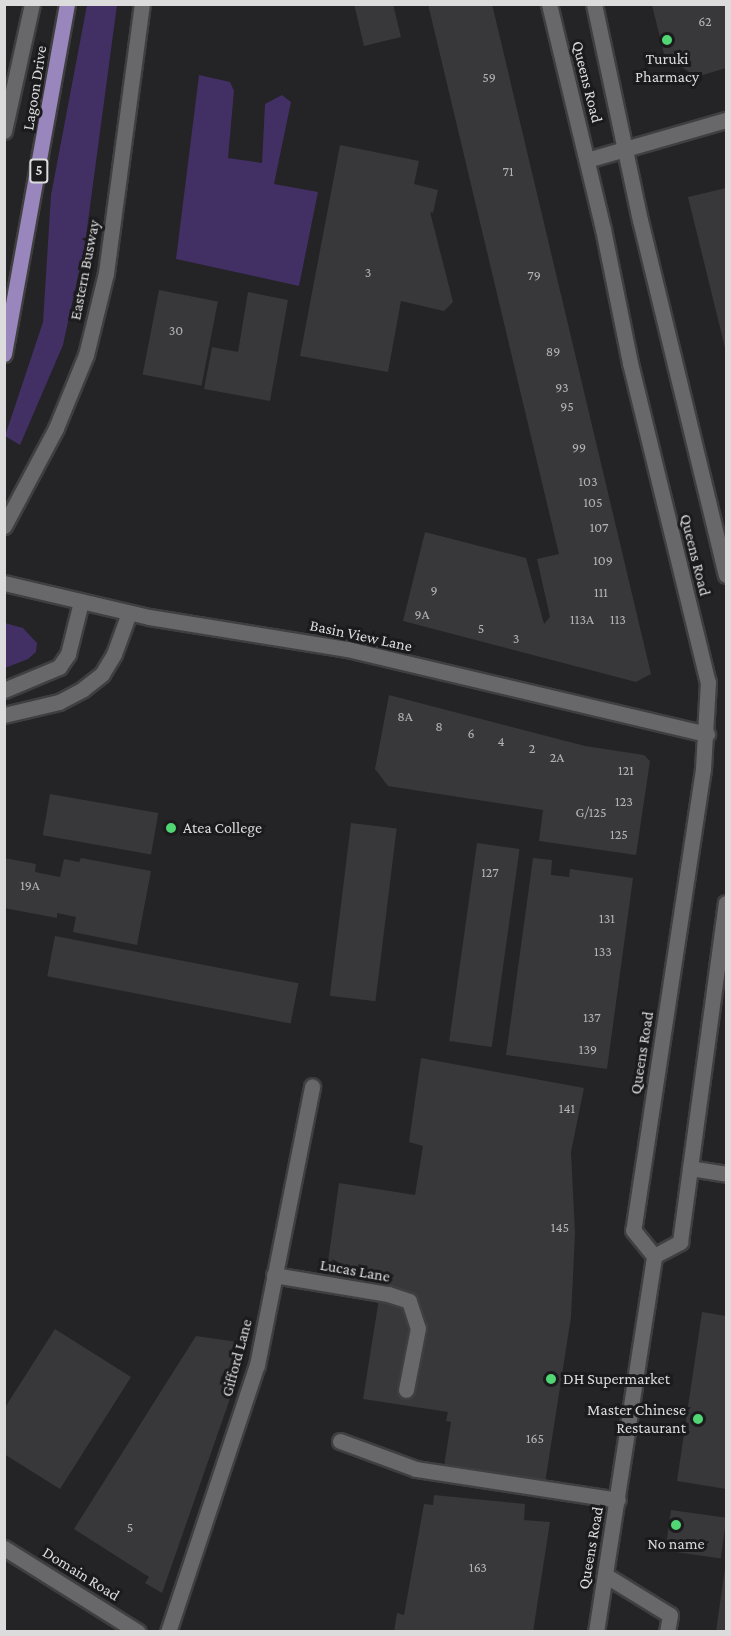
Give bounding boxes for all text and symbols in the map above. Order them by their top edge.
house number: 62 [698,13,712,29]
marker: Turuki Pharmacy [660,33,674,47]
street label: Queens Road [568,39,606,125]
street label: Lagoon Drive [19,44,51,132]
place label: Turuki Pharmacy [635,49,699,87]
house number: 59 [482,69,496,85]
road number: 5 [28,159,50,183]
house number: 71 [502,163,514,179]
street label: Eastern Busway [66,218,104,322]
house number: 3 [365,264,371,280]
house number: 79 [527,267,541,283]
house number: 30 [169,322,183,338]
house number: 89 [546,343,560,359]
house number: 93 [555,379,569,395]
house number: 95 [560,398,574,414]
house number: 99 [572,439,586,455]
house number: 103 [578,473,598,489]
house number: 105 [583,494,603,510]
street label: Queens Road [676,512,714,598]
house number: 107 [590,519,608,535]
house number: 109 [593,552,613,568]
house number: 9 [430,582,438,598]
house number: 111 [594,584,608,600]
house number: 9A [415,606,429,622]
house number: 113A [570,611,594,627]
house number: 113 [610,611,626,627]
street label: Basin View Lane [308,616,414,656]
house number: 5 [478,620,484,636]
house number: 3 [513,630,519,646]
house number: 8A [397,708,413,724]
house number: 8 [435,718,443,734]
house number: 6 [467,725,475,741]
house number: 4 [497,733,505,749]
house number: 2 [529,740,535,756]
house number: 2A [550,749,564,765]
house number: 121 [618,762,634,778]
house number: 123 [615,793,633,809]
house number: G/125 [575,804,607,820]
place label: Atea College [183,818,262,838]
marker: Atea College [164,821,178,835]
house number: 125 [610,826,628,842]
house number: 127 [481,864,499,880]
house number: 19A [20,877,40,893]
house number: 131 [599,910,615,926]
house number: 133 [594,943,612,959]
house number: 137 [583,1009,601,1025]
street label: Queens Road [626,1010,658,1096]
house number: 139 [579,1041,597,1057]
house number: 141 [559,1100,575,1116]
house number: 145 [551,1219,569,1235]
street label: Lucas Lane [319,1255,391,1287]
street label: Gifford Lane [217,1317,257,1399]
place label: DH Supermarket [563,1369,670,1389]
marker: DH Supermarket [544,1372,558,1386]
place label: Master Chinese Restaurant [587,1400,686,1438]
marker: Master Chinese Restaurant [691,1412,705,1426]
house number: 165 [526,1430,544,1446]
street label: Queens Road [574,1505,608,1591]
marker: No name [669,1518,683,1532]
house number: 5 [127,1519,133,1535]
place label: No name [647,1534,705,1554]
street label: Domain Road [39,1543,123,1605]
house number: 163 [469,1559,487,1575]

